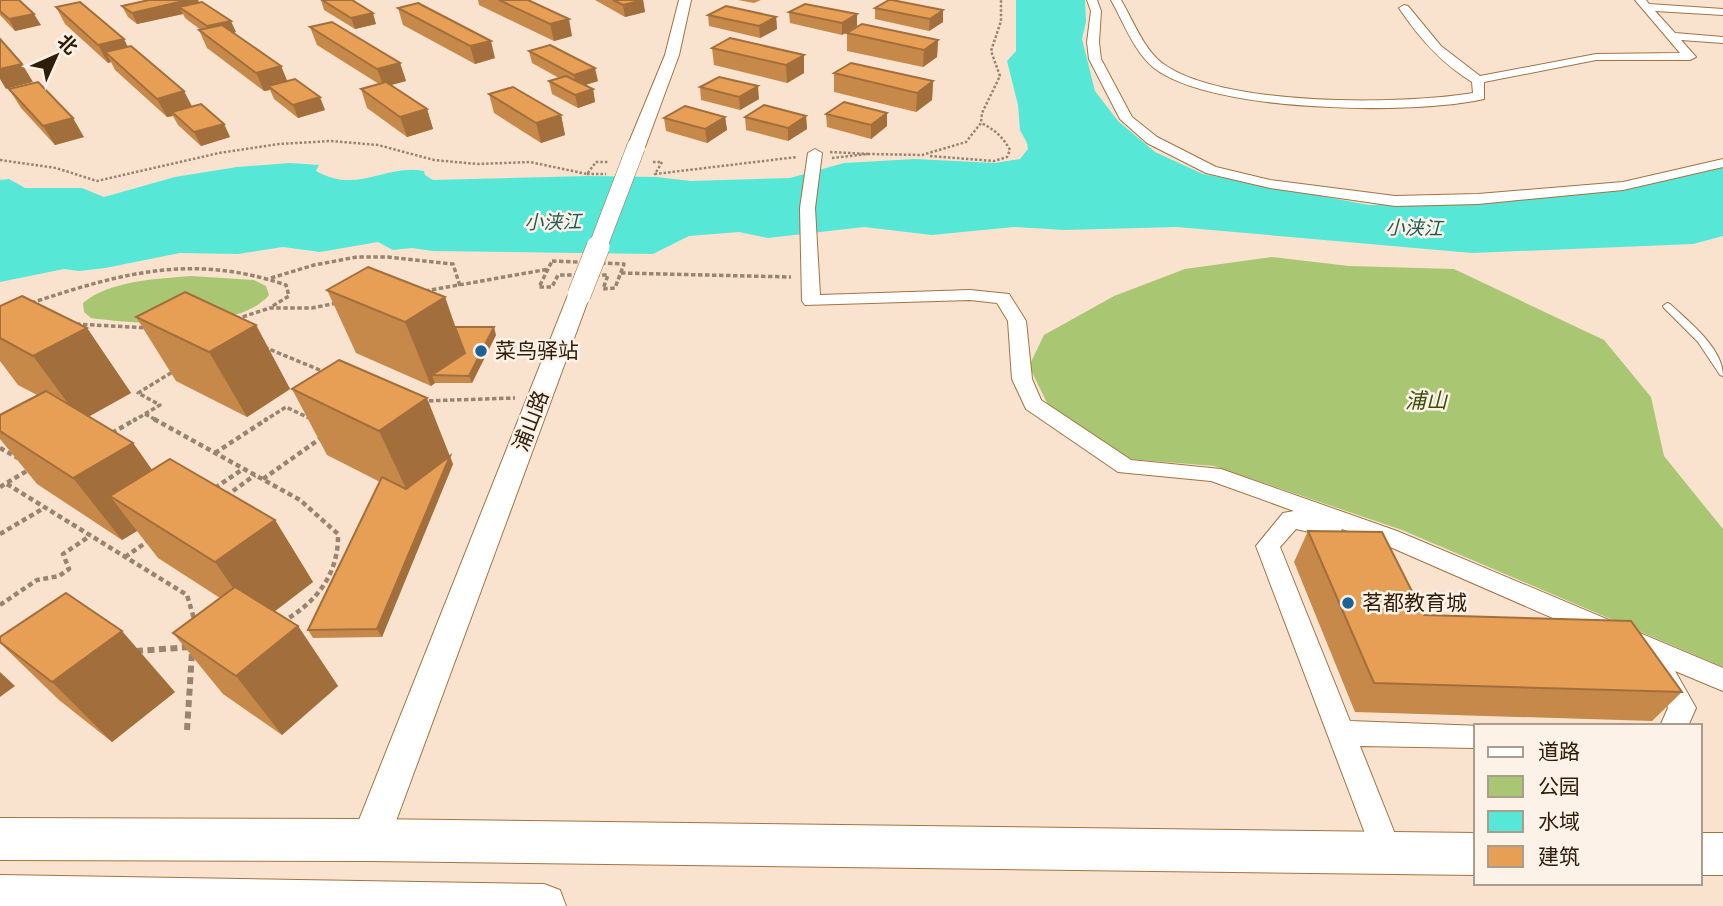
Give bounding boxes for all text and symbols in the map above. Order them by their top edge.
north arrow [21,21,91,91]
text: 北 [53,29,83,59]
water label: 小浃江 [524,210,584,234]
water label: 小浃江 [1385,216,1445,240]
place label: 菜鸟驿站 [495,338,579,364]
marker: 菜鸟驿站 [473,343,489,359]
street label: 浦山路 [508,387,554,455]
park label: 浦山 [1405,388,1449,414]
place label: 茗都教育城 [1362,590,1467,616]
marker: 茗都教育城 [1340,595,1356,611]
legend [1474,724,1702,885]
text: 道路 [1538,739,1580,765]
text: 公园 [1538,774,1580,800]
text: 水域 [1538,809,1580,835]
text: 建筑 [1538,844,1580,870]

